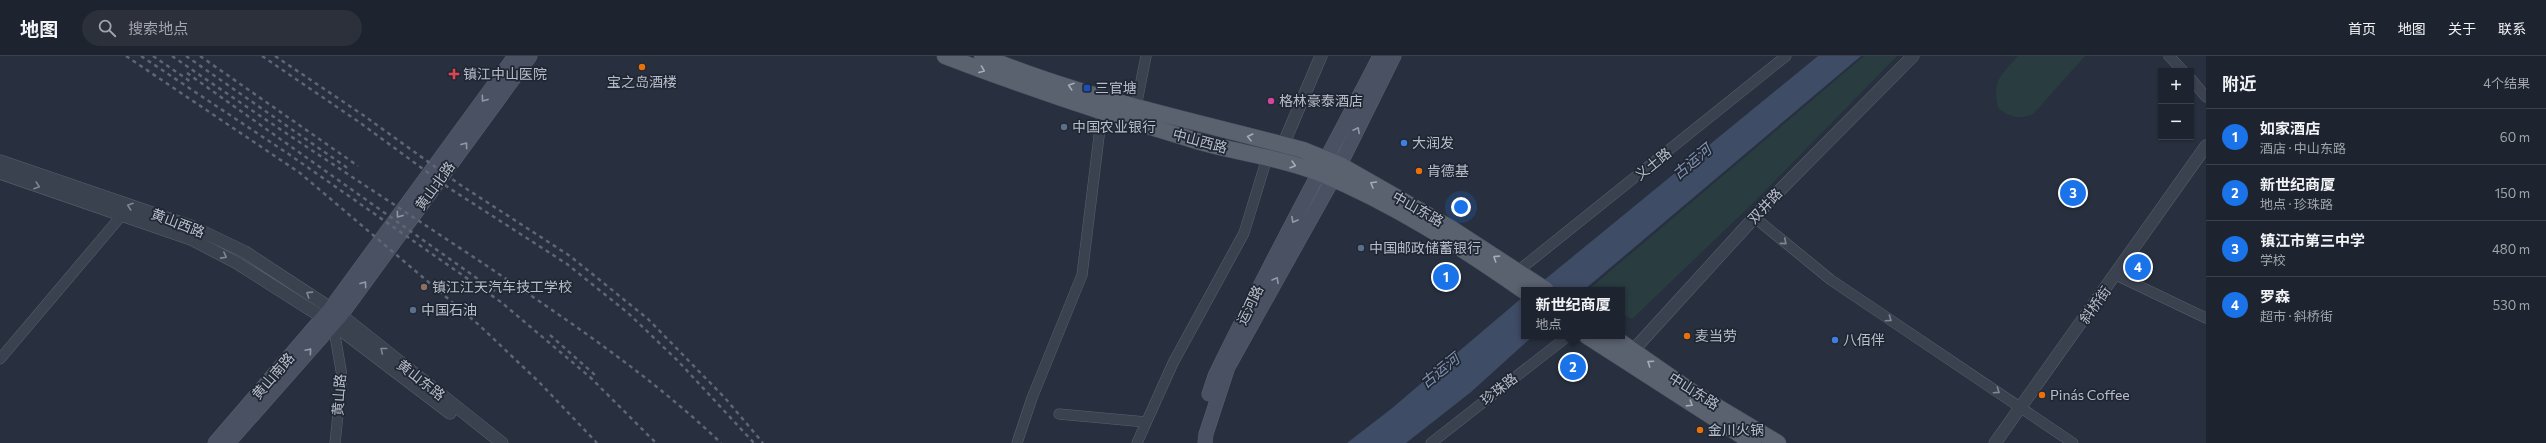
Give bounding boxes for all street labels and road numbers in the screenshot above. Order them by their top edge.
street label: 中山西路 [1171,125,1229,156]
street label: 义土路 [1631,144,1674,183]
street label: 黄山北路 [411,158,458,213]
street label: 双井路 [1744,185,1785,227]
street label: 中山东路 [1390,188,1447,230]
street label: 黄山西路 [149,205,207,241]
street label: 运河路 [1233,282,1266,327]
street label: 斜桥街 [2075,283,2114,327]
street label: 黄山南路 [248,349,297,402]
street label: 黄山东路 [394,356,449,404]
street label: 珍珠路 [1477,369,1520,408]
street label: 中山东路 [1666,369,1723,413]
street label: 黄山路 [329,373,348,417]

